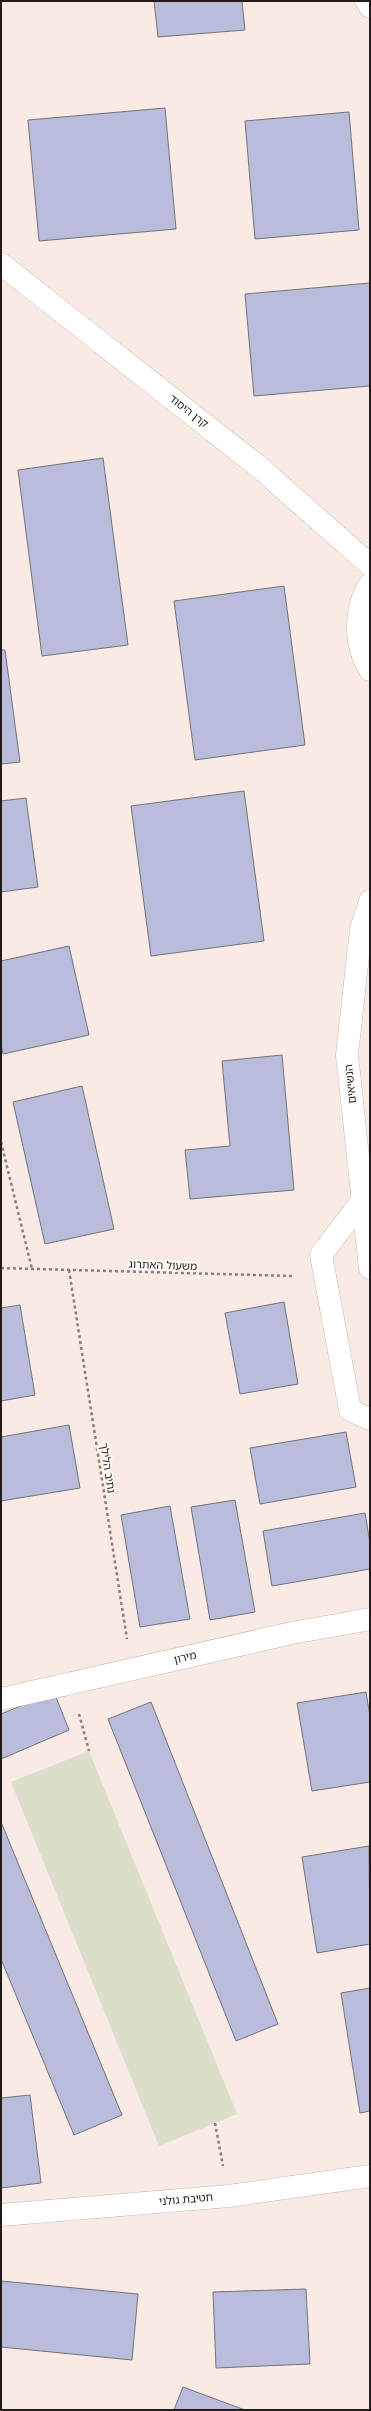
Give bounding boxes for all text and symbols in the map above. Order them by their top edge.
street label: קרן היסוד [167,391,211,431]
street label: הנשיאים [341,1064,359,1104]
street label: משעול האתרוג [129,1257,197,1273]
street label: נתיב הלילך [97,1442,119,1494]
street label: מירון [172,1648,198,1666]
street label: חטיבת גולני [158,2190,214,2208]

